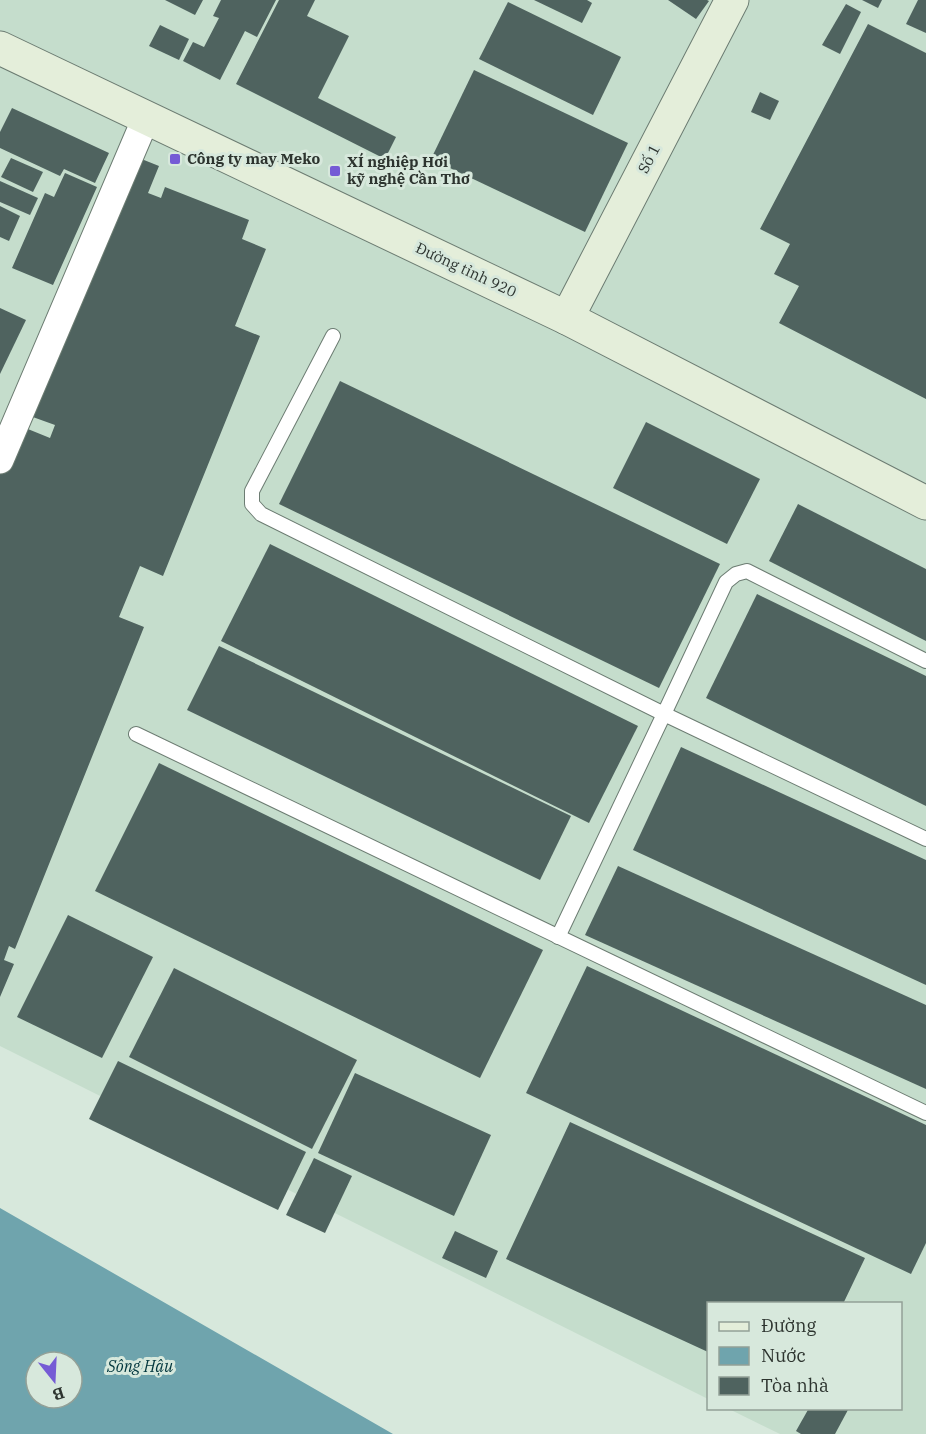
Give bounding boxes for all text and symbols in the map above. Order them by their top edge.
street label: Số 1 [633,141,664,176]
place label: Công ty may Meko [187,149,320,168]
marker: Công ty may Meko [168,152,182,166]
place label: XÍ nghiệp Hơi kỹ nghệ Cần Thơ [347,152,470,188]
marker: XÍ nghiệp Hơi kỹ nghệ Cần Thơ [328,164,342,178]
street label: Đường tỉnh 920 [413,238,520,301]
legend [707,1302,902,1410]
text: Đường [761,1314,817,1337]
text: Nước [761,1344,806,1367]
north arrow [24,1350,84,1410]
water label: Sông Hậu [106,1356,173,1376]
text: Tòa nhà [761,1374,829,1397]
text: B [50,1383,67,1406]

